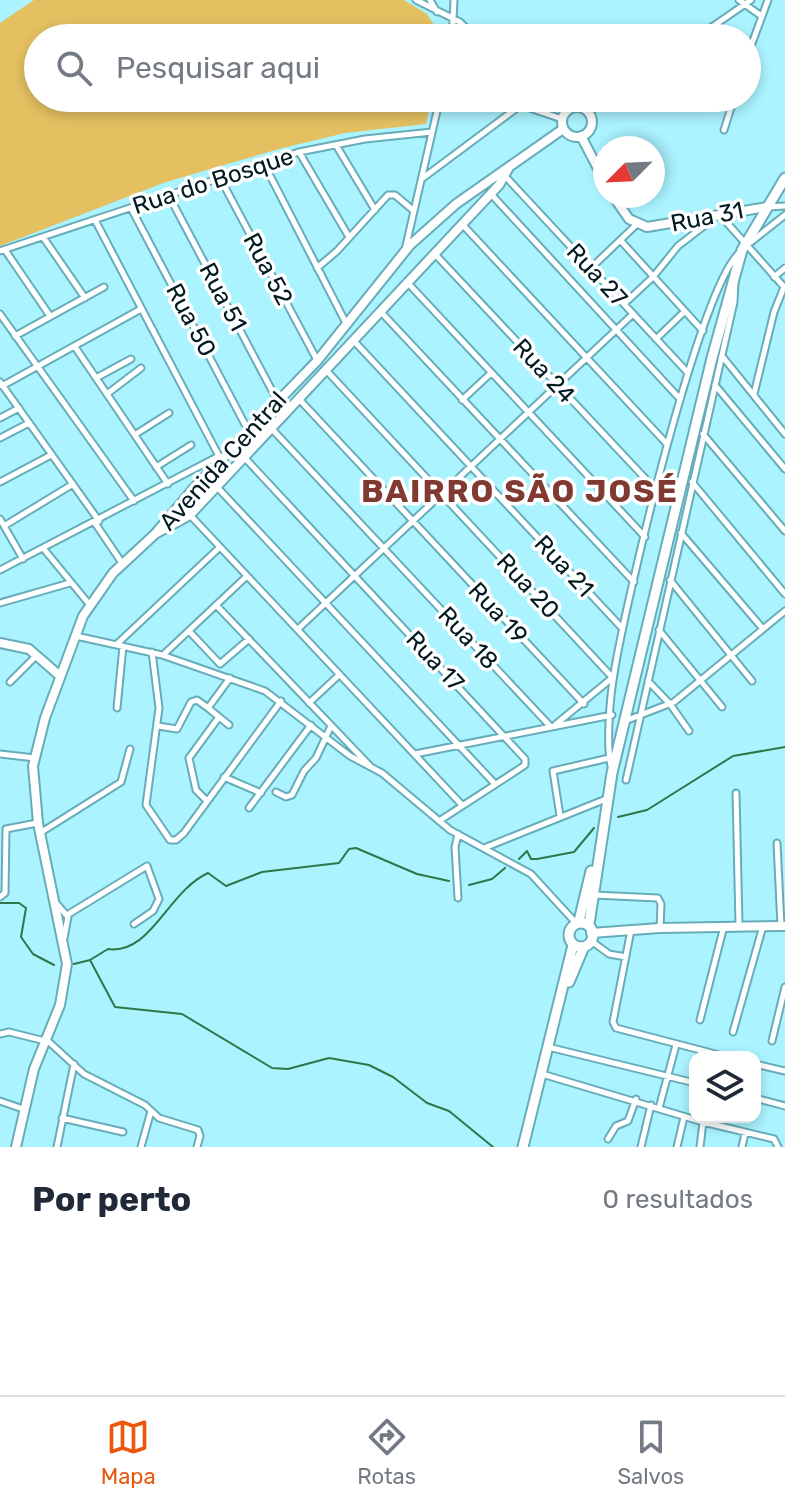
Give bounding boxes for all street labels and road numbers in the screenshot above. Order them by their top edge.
street label: Rua do Bosque [129,142,297,220]
street label: Rua 31 [668,196,746,238]
street label: Rua 52 [237,228,299,310]
street label: Rua 27 [561,238,633,312]
street label: Rua 51 [193,258,253,336]
street label: Rua 50 [160,279,222,361]
street label: Rua 24 [507,333,581,409]
street label: Avenida Central [154,386,292,536]
street label: Rua 21 [529,530,599,602]
street label: Rua 20 [491,548,565,624]
street label: Rua 19 [463,576,533,650]
street label: Rua 18 [432,601,504,675]
street label: Rua 17 [400,625,470,697]

